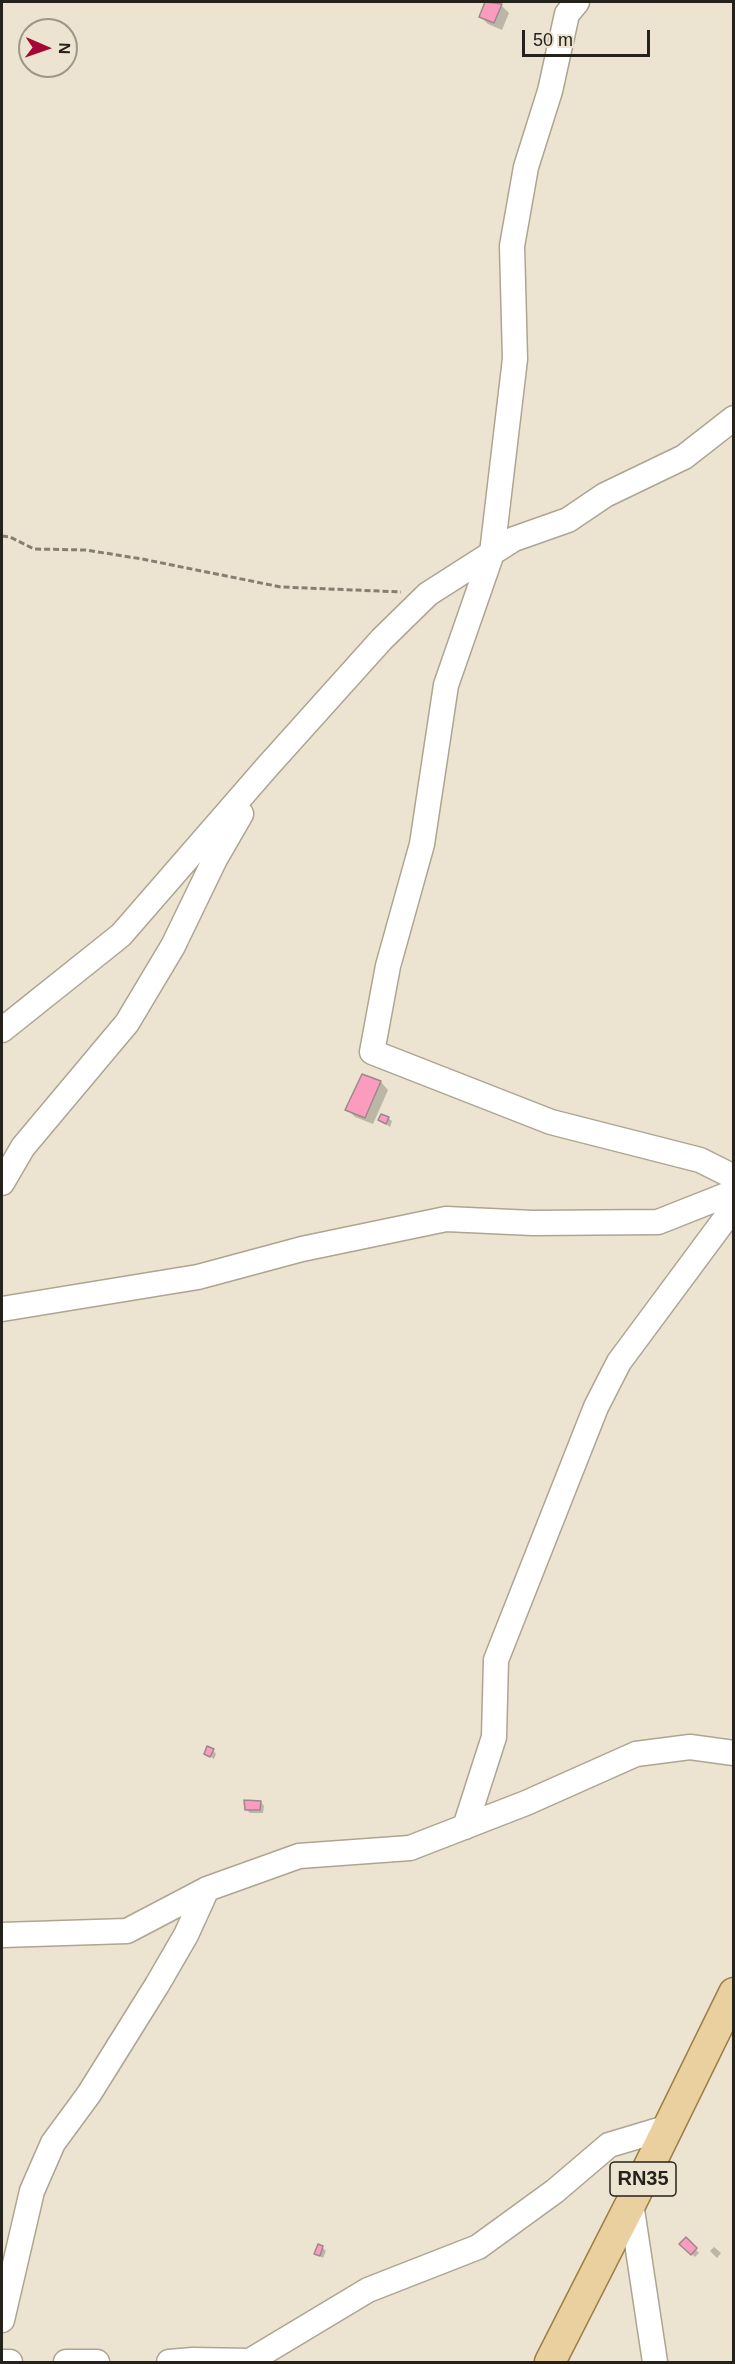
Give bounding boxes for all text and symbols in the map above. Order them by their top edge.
north arrow [18,18,78,78]
scale bar [525,18,652,56]
text: 50 m [533,30,573,50]
text: N [56,43,73,55]
road number: RN35 [610,2162,676,2196]

